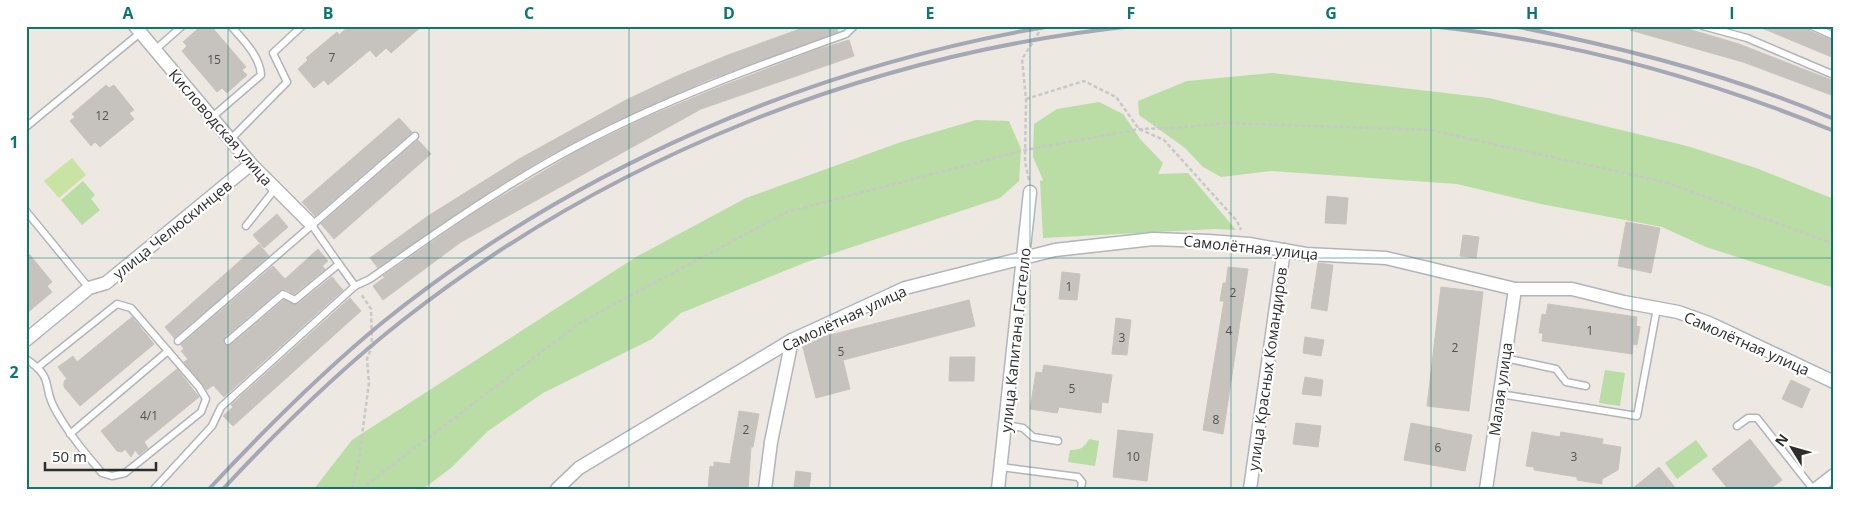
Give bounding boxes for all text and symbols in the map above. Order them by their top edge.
text: A [122,2,134,24]
text: B [323,2,333,24]
text: C [524,2,534,24]
text: D [723,2,735,24]
text: E [926,2,935,24]
text: F [1127,2,1135,24]
text: G [1325,2,1337,24]
text: H [1526,2,1538,24]
text: I [1729,2,1735,24]
house number: 7 [329,49,336,66]
house number: 15 [207,51,221,68]
street label: Кисловодская улица [165,64,277,190]
house number: 12 [95,107,109,124]
text: 1 [9,131,19,153]
street label: улица Челюскинцев [108,175,236,283]
street label: Самолётная улица [1183,230,1319,264]
street label: улица Капитана Гастелло [995,247,1035,433]
street label: улица Красных Командиров [1243,266,1291,472]
house number: 1 [1066,278,1072,295]
street label: Самолётная улица [778,280,910,356]
house number: 2 [1230,284,1237,301]
street label: Самолётная улица [1681,306,1813,380]
house number: 4 [1226,322,1233,339]
house number: 1 [1587,322,1593,339]
house number: 3 [1119,329,1126,346]
house number: 2 [1452,339,1459,356]
street label: Малая улица [1484,341,1516,437]
house number: 5 [838,343,845,360]
text: 2 [9,361,19,383]
house number: 5 [1069,380,1076,397]
house number: 4/1 [140,407,158,424]
house number: 8 [1213,411,1220,428]
house number: 2 [743,421,750,438]
north arrow [1768,422,1818,472]
text: N [1770,430,1792,450]
house number: 6 [1435,439,1442,456]
scale bar [45,440,156,472]
text: 50 m [52,446,87,466]
house number: 10 [1126,448,1140,465]
house number: 3 [1571,448,1578,465]

